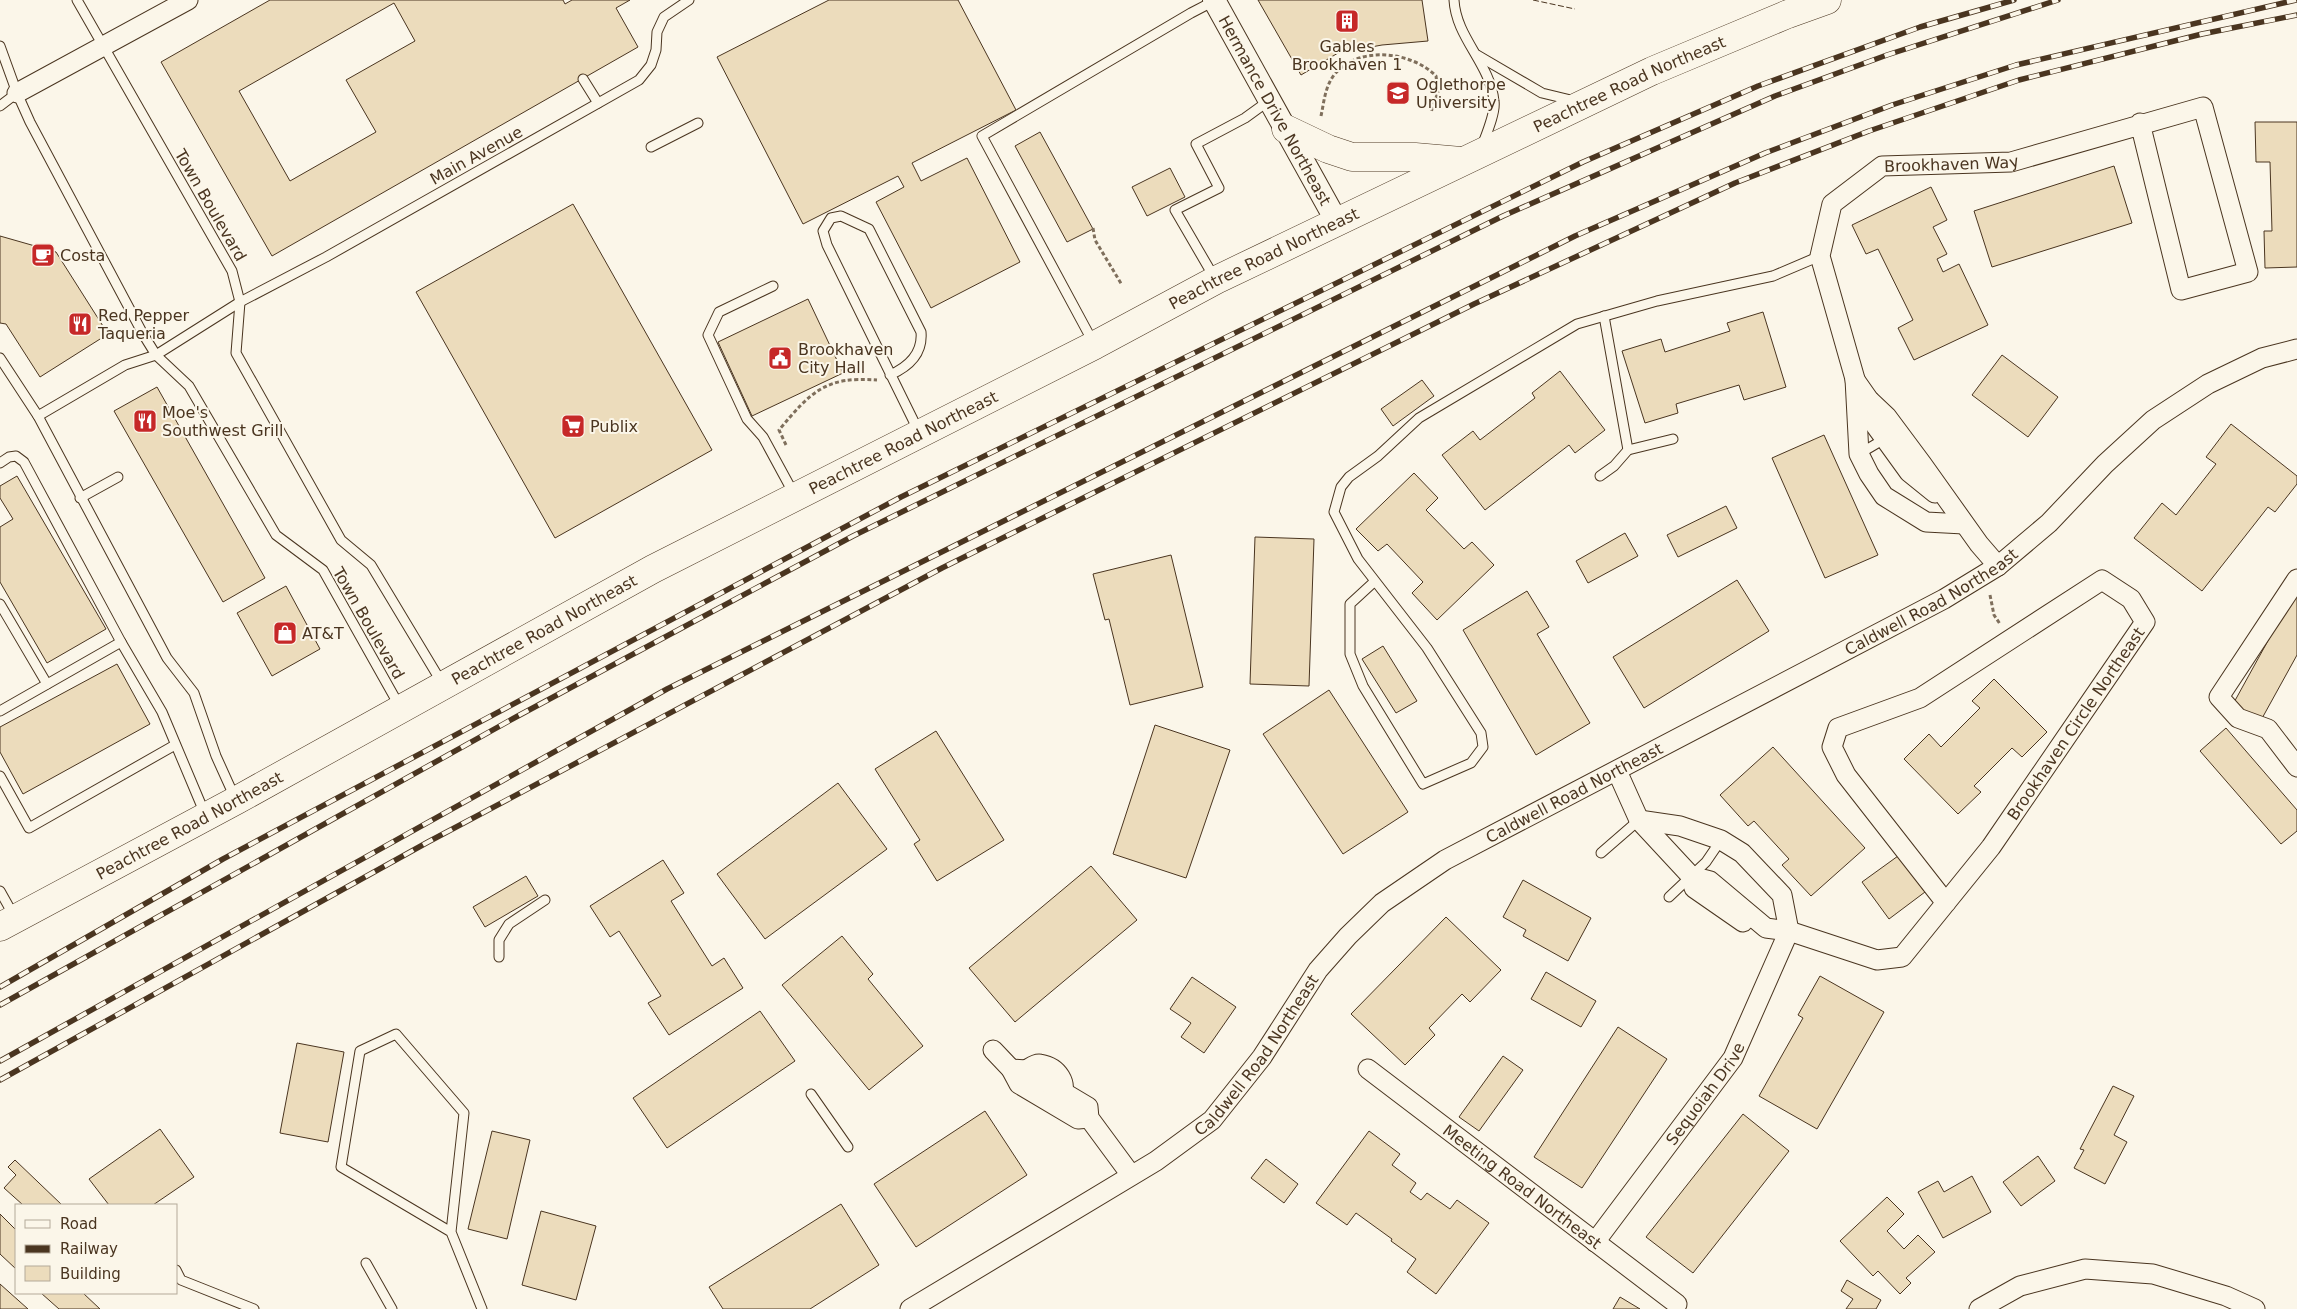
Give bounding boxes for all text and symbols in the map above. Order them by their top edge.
building icon: Gables Brookhaven 1 [1334,8,1360,34]
street label: Hermance Drive Northeast [1214,12,1335,209]
street label: Peachtree Road Northeast [1530,32,1728,137]
place label: Gables Brookhaven 1 [1292,37,1402,74]
place label: Oglethorpe University [1416,75,1506,112]
school or university icon: Oglethorpe University [1385,80,1411,106]
street label: Main Avenue [427,122,526,189]
street label: Town Boulevard [170,145,250,265]
street label: Brookhaven Way [1884,151,2021,176]
street label: Peachtree Road Northeast [1166,204,1362,314]
cafe icon: Costa [30,242,56,268]
place label: Costa [60,246,105,265]
place label: Red Pepper Taqueria [97,306,190,343]
restaurant icon: Red Pepper Taqueria [67,311,93,337]
place label: Brookhaven City Hall [798,340,893,377]
public building icon: Brookhaven City Hall [767,345,793,371]
street label: Peachtree Road Northeast [806,387,1001,499]
place label: Moe's Southwest Grill [162,403,283,440]
restaurant icon: Moe's Southwest Grill [132,408,158,434]
supermarket icon: Publix [560,413,586,439]
place label: Publix [590,417,638,436]
street label: Caldwell Road Northeast [1842,545,2022,659]
street label: Town Boulevard [328,563,408,683]
street label: Peachtree Road Northeast [448,571,640,689]
shop icon: AT&T [272,620,298,646]
place label: AT&T [302,624,344,643]
street label: Brookhaven Circle Northeast [2003,624,2149,824]
street label: Caldwell Road Northeast [1483,739,1666,847]
street label: Peachtree Road Northeast [93,767,286,884]
street label: Caldwell Road Northeast [1191,971,1323,1140]
street label: Sequoiah Drive [1662,1040,1749,1149]
street label: Meeting Road Northeast [1439,1121,1605,1253]
legend [15,1204,178,1294]
text: Road [60,1215,98,1233]
text: Railway [60,1240,118,1258]
text: Building [60,1265,121,1283]

